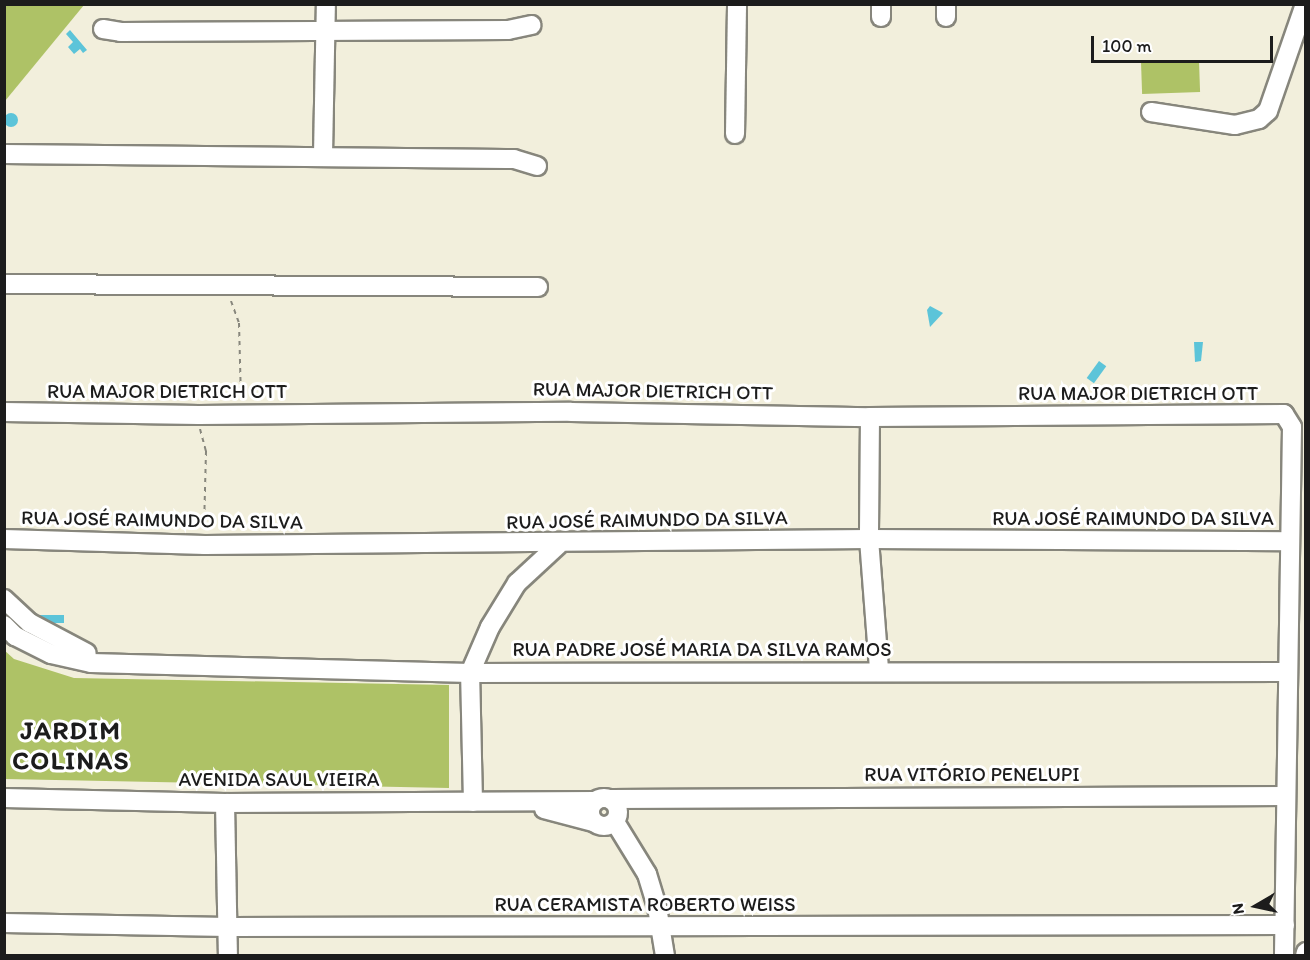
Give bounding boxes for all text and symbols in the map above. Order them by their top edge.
scale bar [1094,24,1276,62]
text: 100 m [1102,35,1152,57]
street label: RUA MAJOR DIETRICH OTT [532,377,774,405]
street label: RUA MAJOR DIETRICH OTT [46,379,288,403]
street label: RUA MAJOR DIETRICH OTT [1017,381,1259,405]
street label: RUA JOSÉ RAIMUNDO DA SILVA [20,506,304,534]
street label: RUA JOSÉ RAIMUNDO DA SILVA [505,506,789,534]
street label: RUA JOSÉ RAIMUNDO DA SILVA [992,506,1274,530]
street label: RUA PADRE JOSÉ MARIA DA SILVA RAMOS [514,637,890,661]
district label: JARDIM COLINAS [14,715,128,776]
street label: RUA VITÓRIO PENELUPI [865,762,1079,786]
street label: AVENIDA SAUL VIEIRA [178,767,380,791]
north arrow [1226,876,1286,936]
street label: RUA CERAMISTA ROBERTO WEISS [493,892,797,916]
text: N [1227,902,1248,916]

